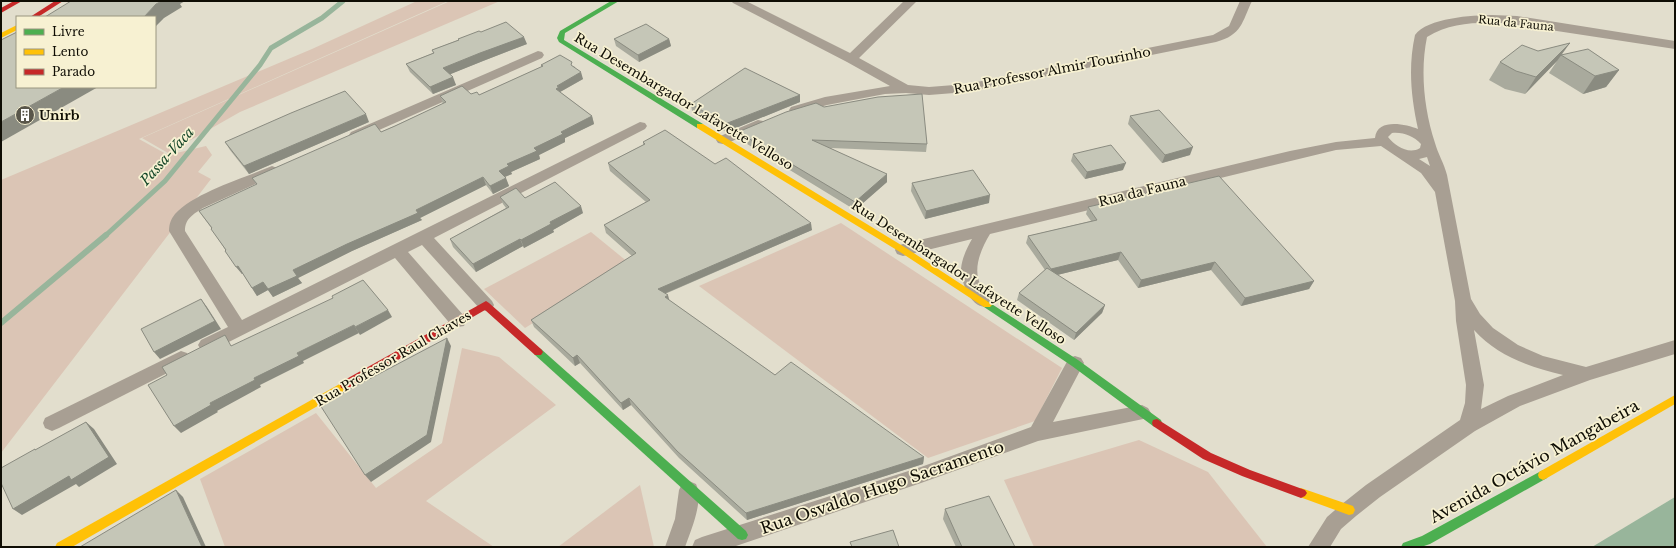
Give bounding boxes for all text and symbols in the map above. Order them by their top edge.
street label: Rua da Fauna [1478,12,1555,34]
legend [16,16,156,88]
text: Livre [52,24,85,39]
street label: Rua Desembargador Lafayette Velloso [571,29,796,174]
street label: Rua Professor Almir Tourinho [952,43,1152,98]
text: Lento [52,44,88,59]
text: Parado [52,64,95,79]
building icon: Unirb [14,104,36,126]
place label: Unirb [39,107,80,124]
water label: Passa-Vaca [136,123,198,190]
street label: Rua da Fauna [1097,172,1188,211]
street label: Rua Desembargador Lafayette Velloso [848,197,1069,348]
street label: Rua Professor Raul Chaves [312,307,474,410]
street label: Avenida Octávio Mangabeira [1425,395,1642,528]
street label: Rua Osvaldo Hugo Sacramento [758,436,1006,538]

